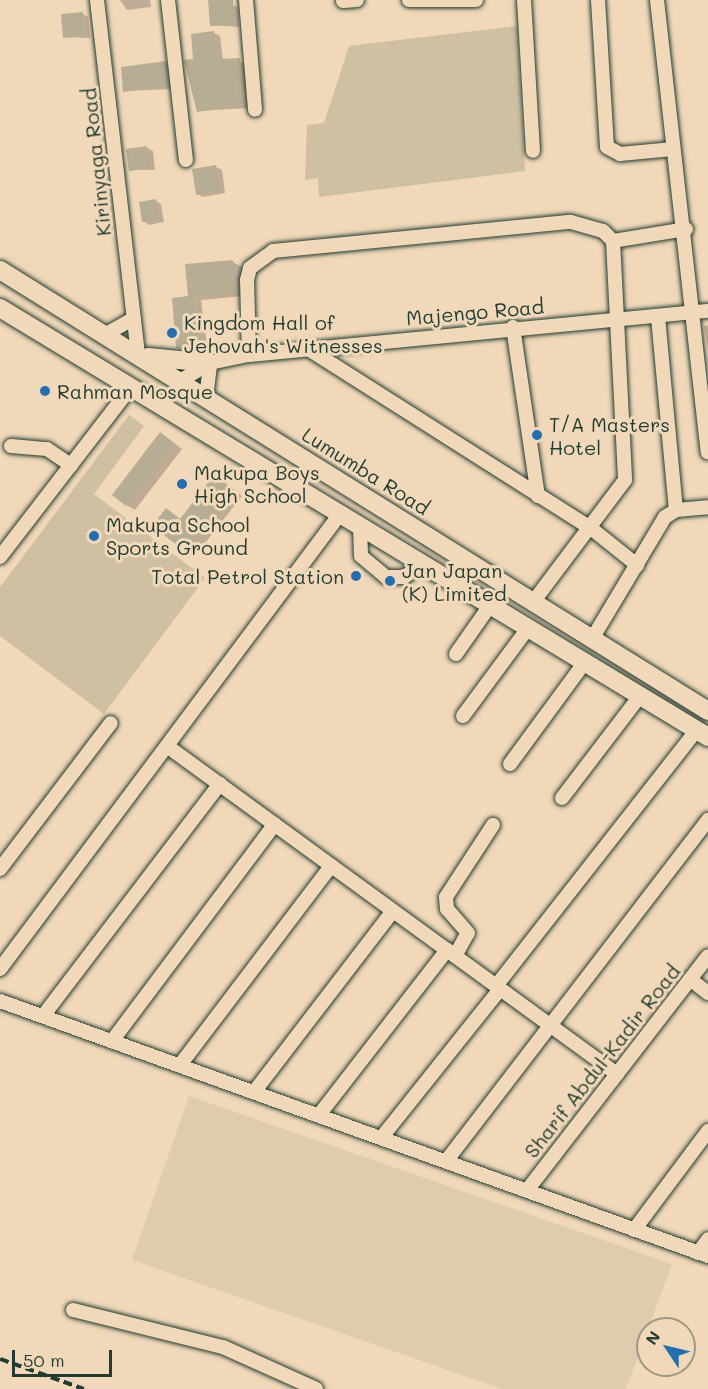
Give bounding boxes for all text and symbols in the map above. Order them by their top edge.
street label: Kirinyaga Road [76,87,116,237]
street label: Majengo Road [405,294,545,330]
place label: Kingdom Hall of Jehovah's Witnesses [184,310,383,357]
marker: Kingdom Hall of Jehovah's Witnesses [165,326,179,340]
place label: Rahman Mosque [57,379,213,403]
marker: Rahman Mosque [38,384,52,398]
place label: T/A Masters Hotel [549,412,670,459]
street label: Lumumba Road [298,422,434,520]
marker: T/A Masters Hotel [530,428,544,442]
place label: Makupa Boys High School [194,460,320,507]
marker: Makupa Boys High School [175,477,189,491]
place label: Makupa School Sports Ground [106,512,250,559]
marker: Makupa School Sports Ground [87,529,101,543]
place label: Jan Japan (K) Limited [402,558,507,605]
place label: Total Petrol Station [151,564,344,588]
marker: Total Petrol Station [349,569,363,583]
marker: Jan Japan (K) Limited [383,574,397,588]
street label: Sharif Abdul-Kadir Road [519,960,685,1162]
north arrow [636,1317,696,1377]
text: N [640,1327,665,1349]
scale bar [15,1338,116,1376]
text: 50 m [23,1348,65,1372]

